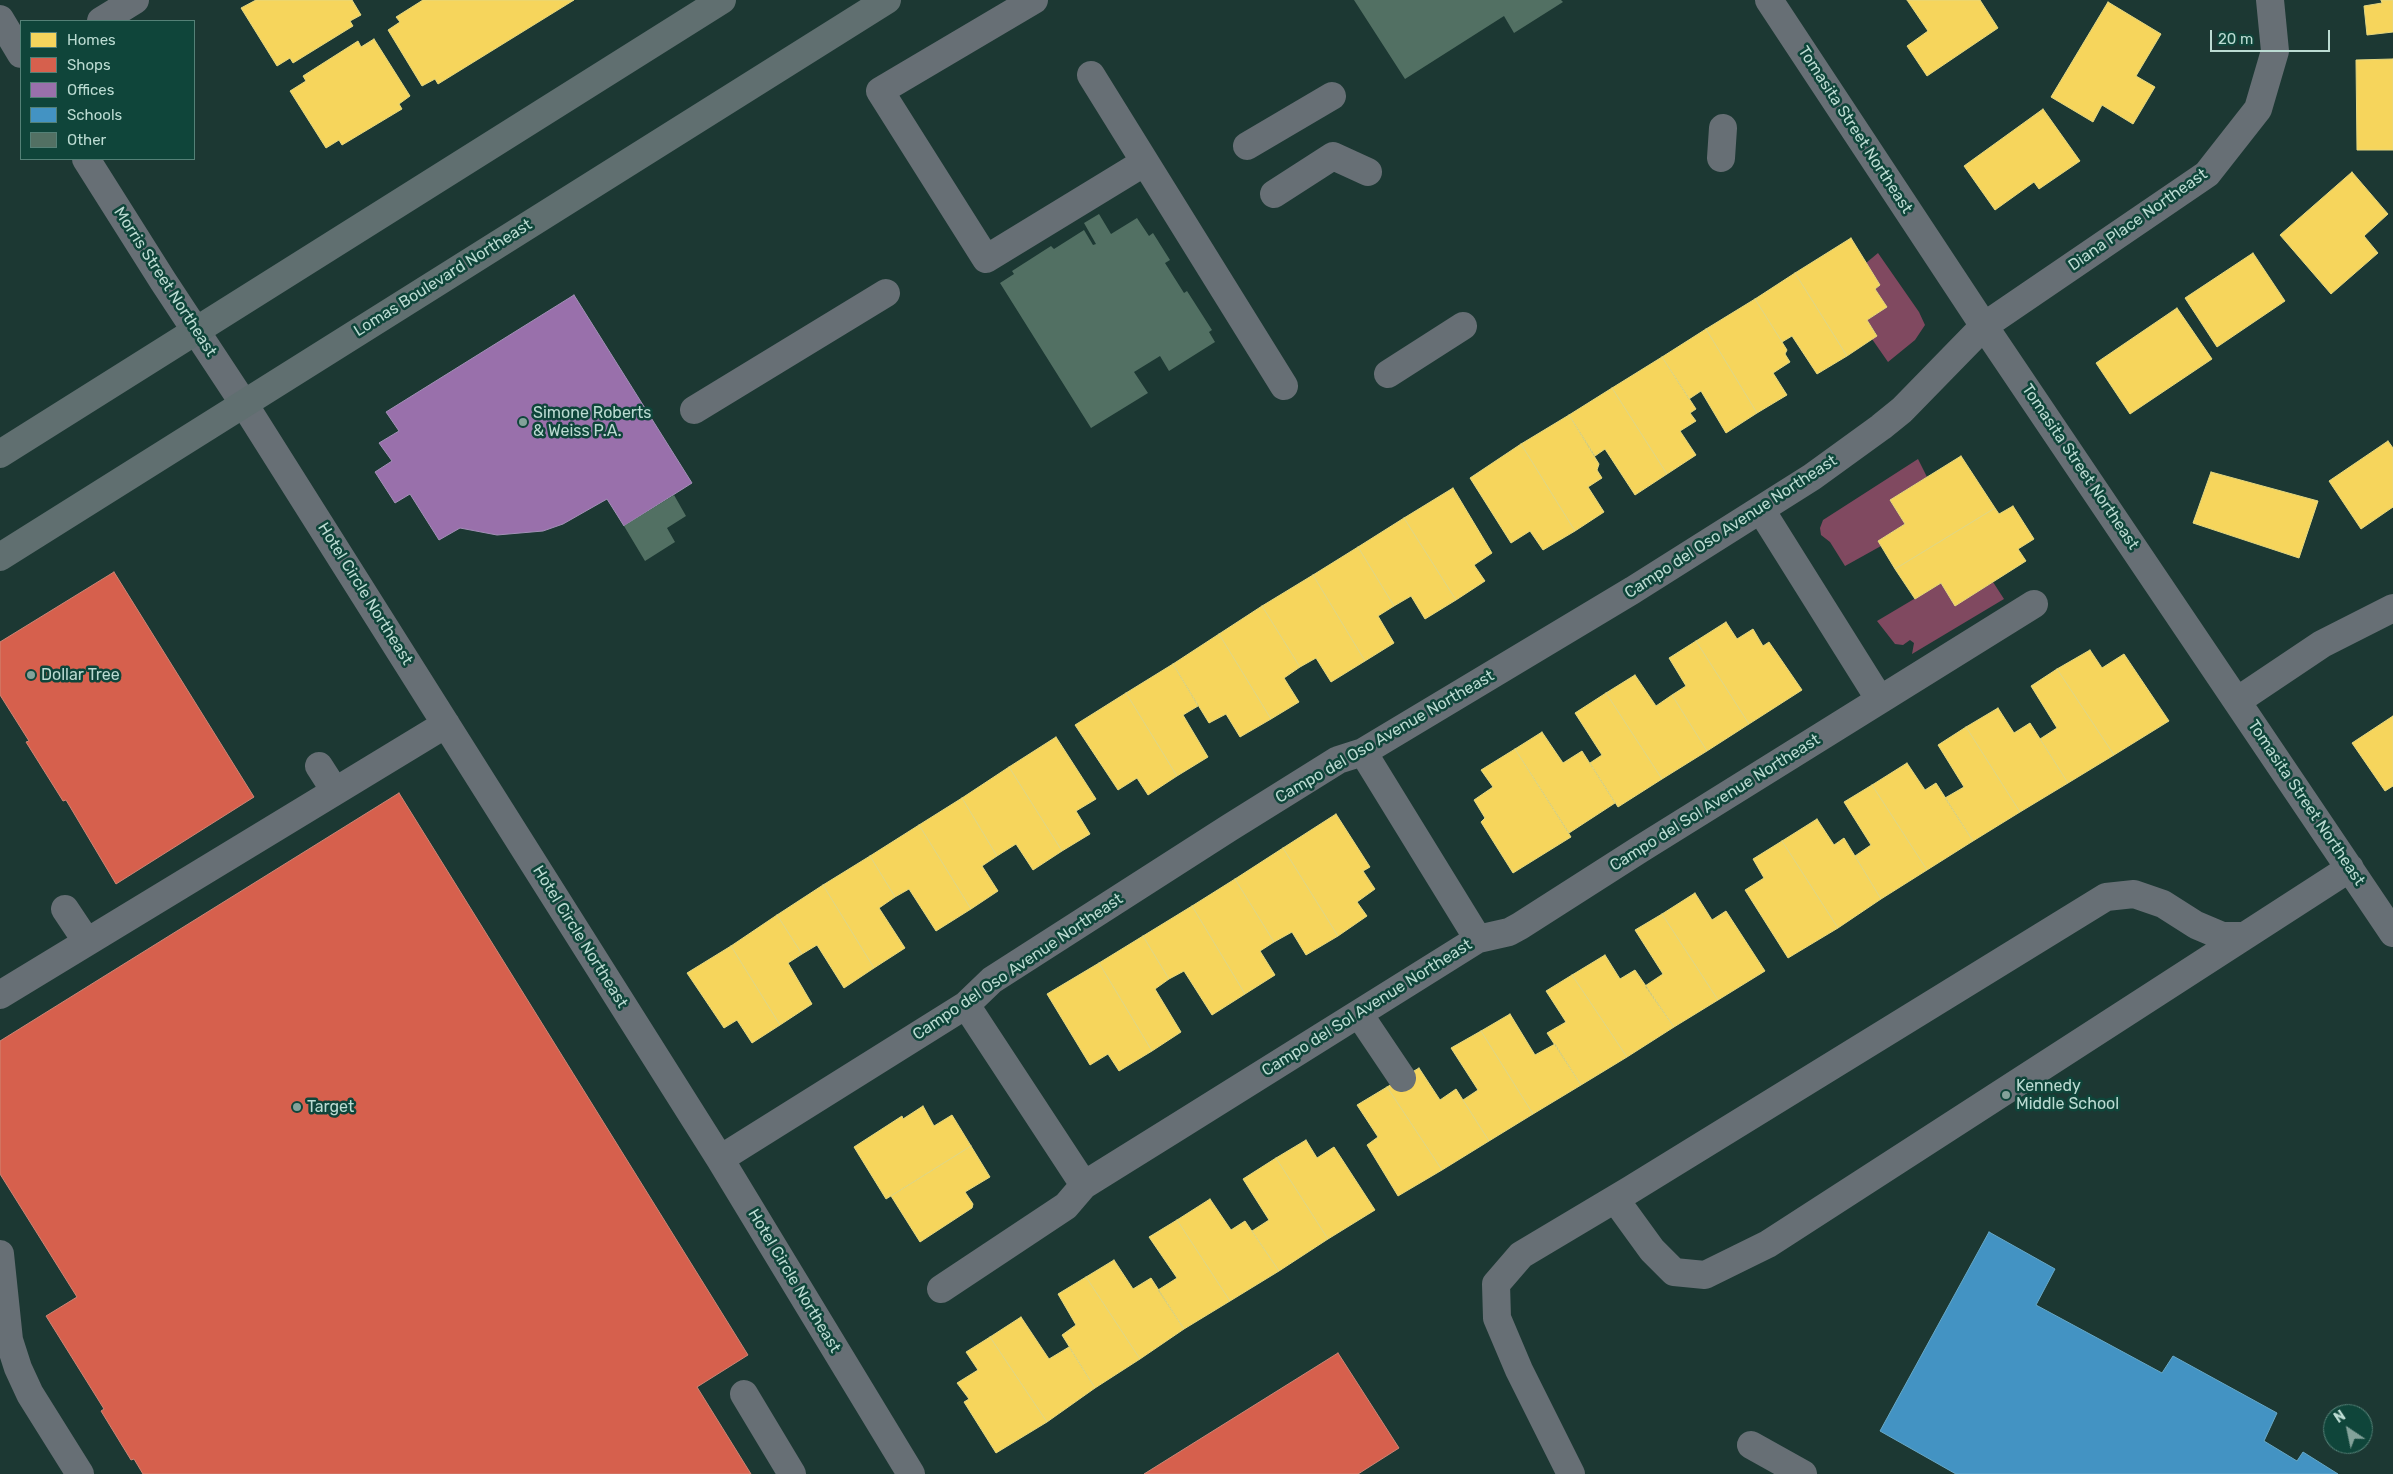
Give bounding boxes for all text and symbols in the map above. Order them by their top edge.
legend [20,20,195,160]
scale bar [2213,20,2333,52]
text: 20 m [2218,30,2253,48]
text: Homes [67,31,116,49]
street label: Tomasita Street Northeast [1794,43,1916,217]
text: Shops [67,56,111,74]
text: Offices [67,81,114,99]
text: Schools [67,106,122,124]
text: Other [67,131,106,149]
street label: Diana Place Northeast [2065,165,2211,275]
street label: Morris Street Northeast [109,203,221,361]
street label: Lomas Boulevard Northeast [350,215,536,341]
street label: Tomasita Street Northeast [2017,380,2143,554]
place label: Simone Roberts & Weiss P.A. [533,403,651,441]
marker: Simone Roberts & Weiss P.A. [517,416,529,428]
street label: Campo del Oso Avenue Northeast [1621,451,1841,603]
street label: Hotel Circle Northeast [313,519,417,669]
place label: Dollar Tree [41,665,120,685]
street label: Campo del Oso Avenue Northeast [1272,666,1498,808]
marker: Dollar Tree [25,669,37,681]
street label: Tomasita Street Northeast [2243,716,2369,890]
street label: Campo del Sol Avenue Northeast [1606,730,1824,876]
street label: Hotel Circle Northeast [528,862,632,1012]
street label: Campo del Oso Avenue Northeast [909,889,1127,1045]
street label: Campo del Sol Avenue Northeast [1258,935,1476,1081]
place label: Kennedy Middle School [2016,1076,2119,1114]
marker: Kennedy Middle School [2000,1089,2012,1101]
place label: Target [307,1097,354,1117]
marker: Target [291,1101,303,1113]
street label: Hotel Circle Northeast [743,1206,845,1356]
north arrow [2323,1404,2373,1454]
text: N [2331,1407,2349,1427]

